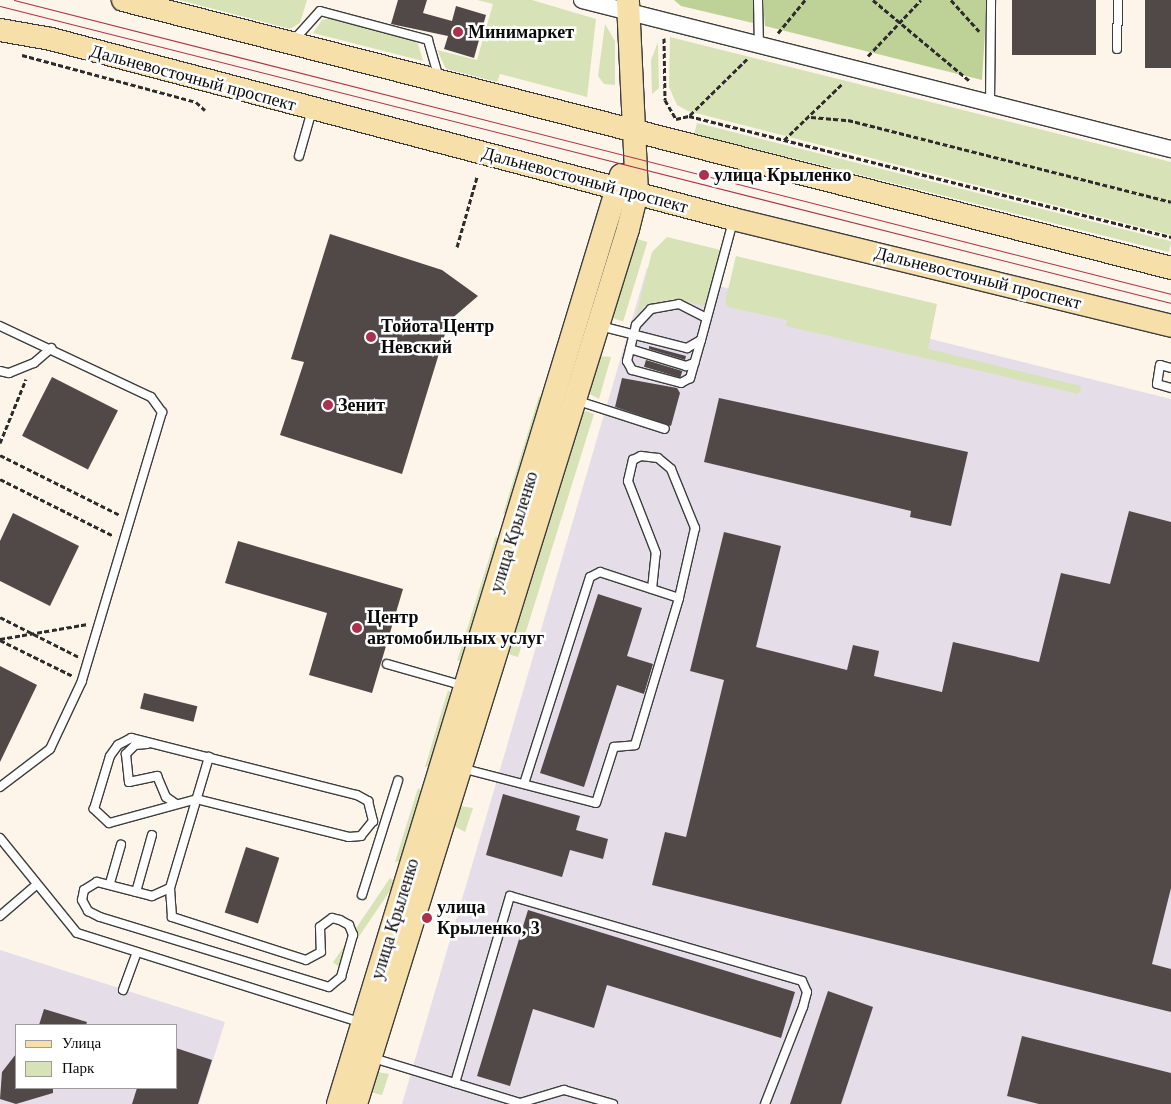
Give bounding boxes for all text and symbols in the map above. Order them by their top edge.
place label: Минимаркет [468,21,574,43]
marker: Минимаркет [452,26,464,38]
street label: Дальневосточный проспект [88,40,298,116]
street label: Дальневосточный проспект [480,142,690,218]
place label: улица Крыленко [714,164,852,186]
marker: улица Крыленко [698,169,710,181]
street label: Дальневосточный проспект [872,242,1084,314]
place label: Тойота Центр Невский [381,316,494,358]
marker: Тойота Центр Невский [365,331,377,343]
place label: Зенит [338,394,385,416]
marker: Зенит [322,399,334,411]
street label: улица Крыленко [485,469,543,595]
place label: Центр автомобильных услуг [367,607,544,650]
marker: Центр автомобильных услуг [351,622,363,634]
street label: улица Крыленко [366,856,424,982]
place label: улица Крыленко, 3 [437,897,540,940]
marker: улица Крыленко, 3 [421,912,433,924]
legend [15,1024,178,1089]
text: Улица [62,1035,101,1051]
text: Парк [62,1060,94,1076]

